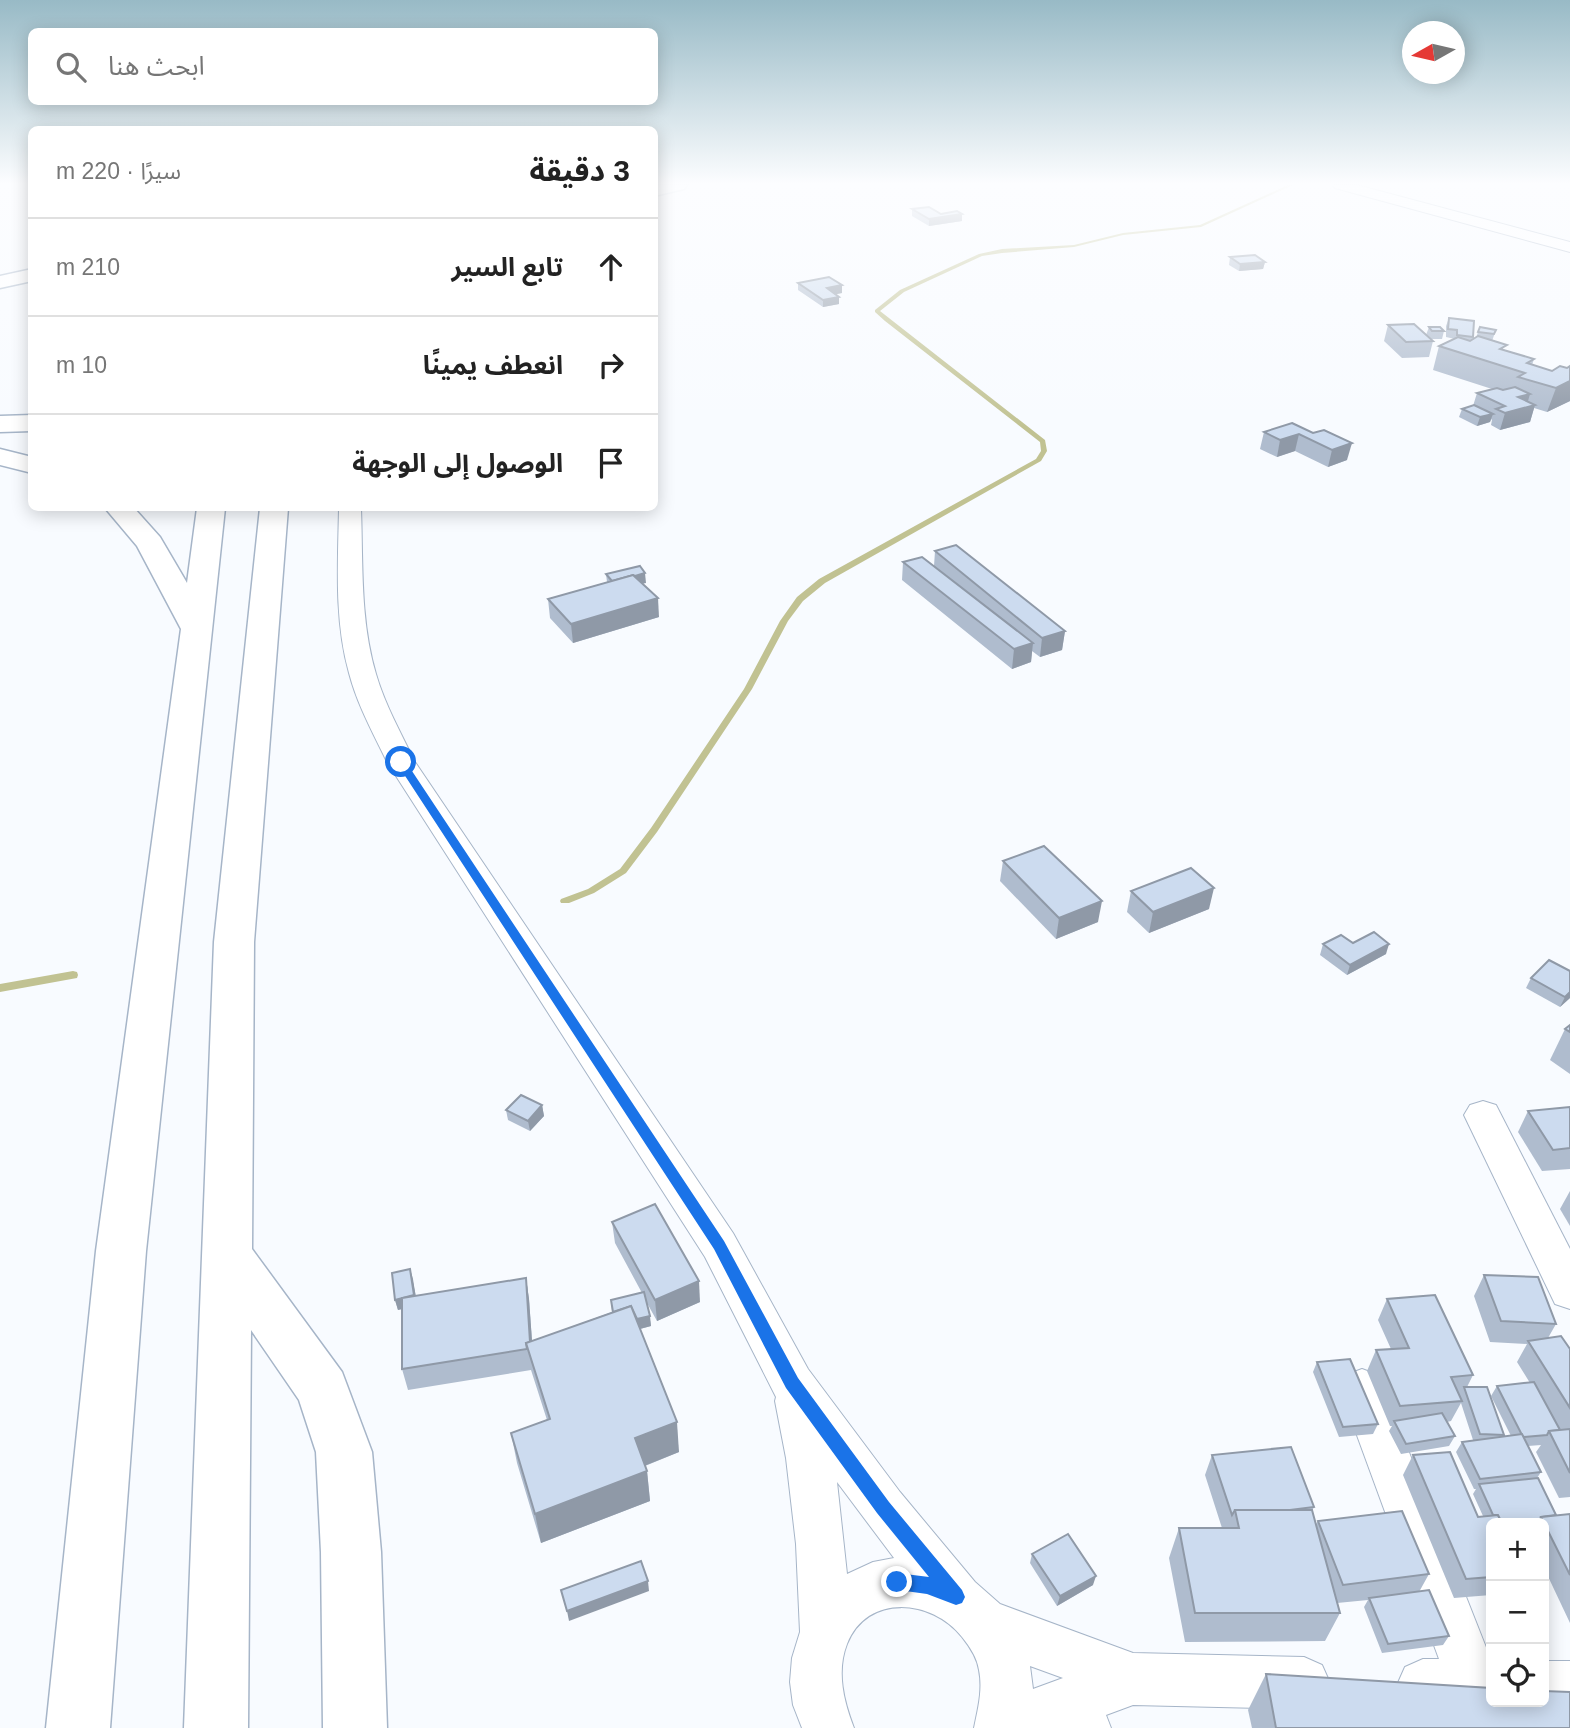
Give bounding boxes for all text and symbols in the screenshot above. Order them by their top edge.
north arrow [1402,21,1465,84]
search box [28,28,658,105]
icon: search [52,48,90,86]
text: ابحث هنا [108,51,205,81]
text: 3 دقيقة [529,154,630,187]
text: سيرًا · 220 m [56,158,181,184]
icon: ahead [592,248,630,286]
text: تابع السير [451,252,563,282]
text: 210 m [56,254,120,280]
icon: right [592,346,630,384]
text: انعطف يمينًا [423,350,563,380]
text: 10 m [56,352,107,378]
icon: arrive [592,444,630,482]
text: الوصول إلى الوجهة [352,448,563,478]
route start [385,746,416,777]
map controls [1486,1518,1549,1707]
button: + [1486,1518,1549,1581]
route end [881,1566,912,1597]
button: − [1486,1581,1549,1644]
button: locate [1486,1644,1549,1707]

